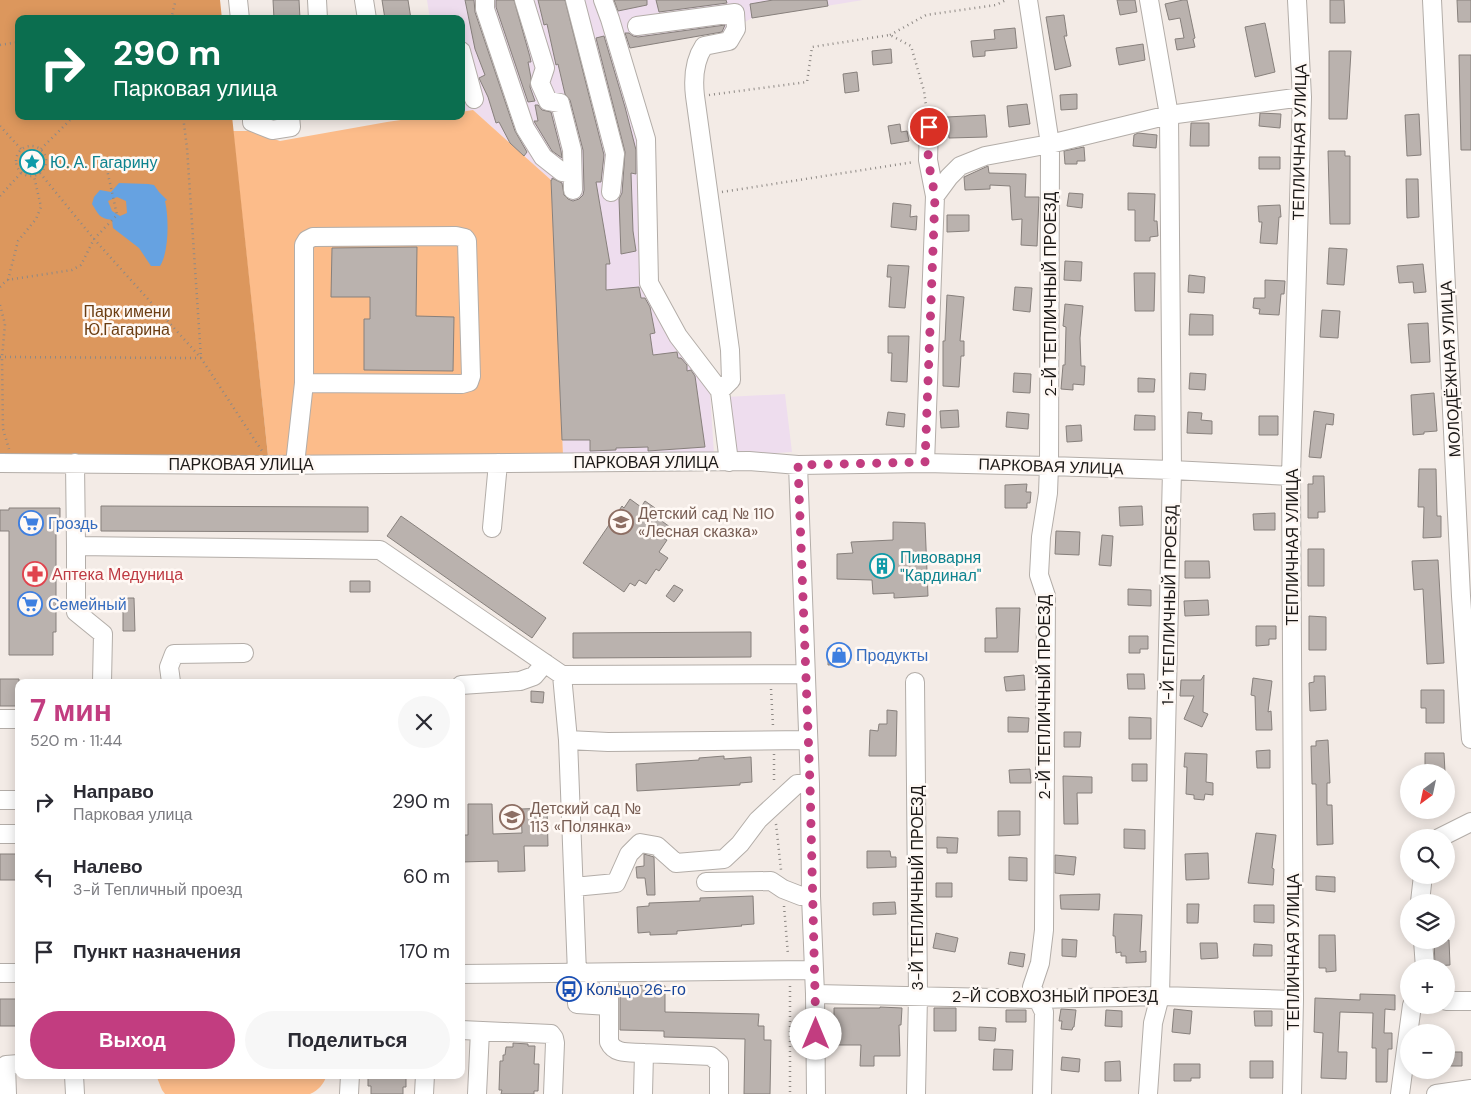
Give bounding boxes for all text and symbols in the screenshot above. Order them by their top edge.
text: 290 m [113,30,221,76]
icon: right [30,35,95,100]
street label: ТЕПЛИЧНАЯ УЛИЦА [1288,63,1311,221]
text: Парковая улица [113,74,277,103]
pin [908,106,950,148]
icon: arrive [915,113,943,141]
place icon: Ю. А. Гагарину [19,149,45,175]
place label: Ю. А. Гагарину [50,152,157,173]
street label: 2-Й ТЕПЛИЧНЫЙ ПРОЕЗД [1040,191,1061,396]
street label: МОЛОДЁЖНАЯ УЛИЦА [1435,280,1466,458]
park label: Парк имени Ю.Гагарина [83,301,171,340]
street label: ПАРКОВАЯ УЛИЦА [573,452,719,473]
street label: ПАРКОВАЯ УЛИЦА [978,453,1124,480]
street label: ПАРКОВАЯ УЛИЦА [168,454,314,475]
street label: ТЕПЛИЧНАЯ УЛИЦА [1282,468,1303,625]
place label: Детский сад № 110 «Лесная сказка» [638,503,774,542]
street label: 1-Й ТЕПЛИЧНЫЙ ПРОЕЗД [1157,504,1182,705]
school or university icon: Детский сад № 110 «Лесная сказка» [608,509,634,535]
supermarket icon: Гроздь [18,510,44,536]
place label: Гроздь [48,513,98,534]
place label: Пивоварня "Кардинал" [900,547,982,586]
building icon: Пивоварня "Кардинал" [869,553,895,579]
pharmacy icon: Аптека Медуница [22,561,48,587]
place label: Аптека Медуница [52,564,183,585]
supermarket icon: Семейный [17,591,43,617]
place label: Семейный [48,594,127,615]
street label: 2-Й ТЕПЛИЧНЫЙ ПРОЕЗД [1034,594,1055,799]
shop icon: Продукты [826,642,852,668]
place label: Продукты [856,645,928,666]
text: 7 мин [30,691,112,730]
button: close [398,696,450,748]
text: 520 m · 11:44 [30,730,122,751]
north arrow [1400,764,1455,819]
map controls [1400,764,1455,1079]
text: Направо [73,779,154,804]
street label: 3-Й ТЕПЛИЧНЫЙ ПРОЕЗД [907,785,928,991]
icon: right [30,788,58,816]
text: 290 m [392,789,450,814]
place label: Детский сад № 113 «Полянка» [530,798,641,837]
text: Парковая улица [73,804,193,825]
school or university icon: Детский сад № 113 «Полянка» [499,804,525,830]
button: search [1400,829,1455,884]
text: Налево [73,854,143,879]
icon: left [30,863,58,891]
text: 60 m [403,864,450,889]
street label: ТЕПЛИЧНАЯ УЛИЦА [1283,873,1304,1030]
text: 3-й Тепличный проезд [73,879,242,900]
button: layers [1400,894,1455,949]
icon: arrive [30,938,58,966]
text: Пункт назначения [73,939,241,964]
text: 170 m [399,939,450,964]
button: + [1400,959,1455,1014]
bus stop icon: Кольцо 26-го [556,976,582,1002]
place label: Кольцо 26-го [586,979,686,1000]
street label: 2-Й СОВХОЗНЫЙ ПРОЕЗД [952,986,1158,1007]
position arrow [789,1007,841,1059]
button: Выход [30,1011,235,1069]
button: Поделиться [245,1011,450,1069]
button: − [1400,1024,1455,1079]

